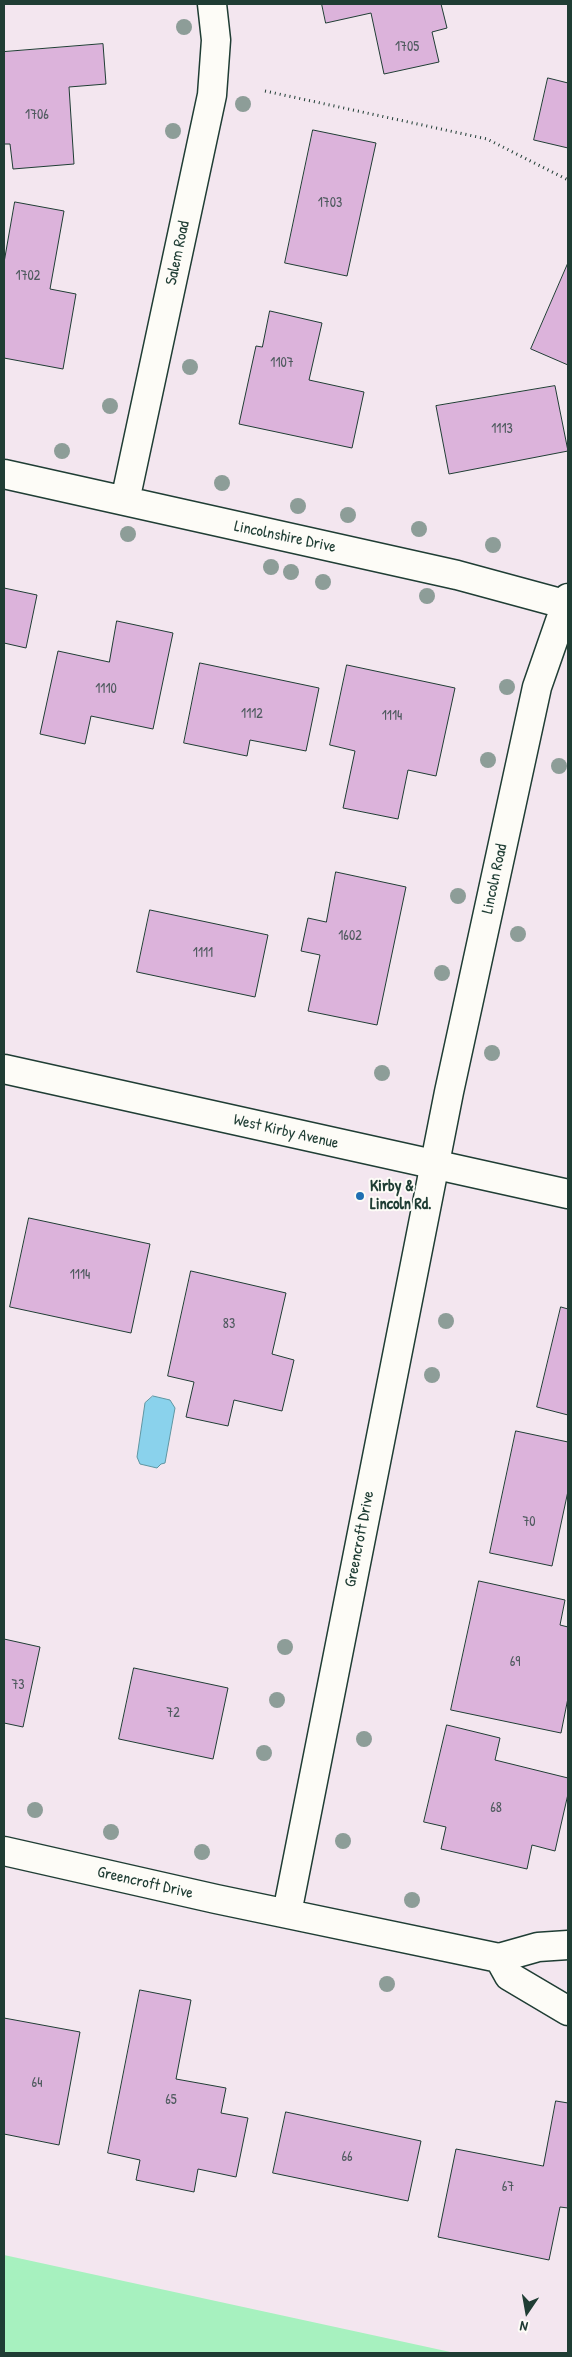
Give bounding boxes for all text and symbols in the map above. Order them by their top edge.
house number: 1705 [395,39,419,55]
house number: 1706 [25,107,49,123]
house number: 1703 [318,195,342,211]
street label: Salem Road [162,219,194,287]
house number: 1702 [16,268,40,284]
house number: 1107 [270,355,294,371]
house number: 1113 [491,421,513,437]
street label: Lincolnshire Drive [232,517,338,557]
house number: 1110 [95,681,117,697]
house number: 1112 [241,706,263,722]
house number: 1114 [382,708,402,724]
street label: Lincoln Road [478,842,512,916]
house number: 1602 [338,928,362,944]
house number: 1111 [193,945,213,961]
street label: West Kirby Avenue [232,1111,340,1153]
place label: Kirby & Lincoln Rd. [370,1177,432,1215]
marker: Kirby & Lincoln Rd. [354,1190,366,1202]
house number: 1114 [70,1267,90,1283]
house number: 83 [223,1316,235,1332]
street label: Greencroft Drive [341,1489,379,1589]
house number: 70 [522,1514,536,1530]
house number: 69 [510,1654,520,1670]
house number: 73 [11,1677,25,1693]
house number: 72 [166,1705,180,1721]
house number: 68 [490,1800,502,1816]
street label: Greencroft Drive [95,1863,195,1903]
house number: 64 [32,2075,42,2091]
house number: 65 [165,2092,177,2108]
house number: 66 [341,2149,353,2165]
house number: 67 [502,2179,514,2195]
north arrow [502,2287,552,2337]
text: N [518,2317,529,2337]

